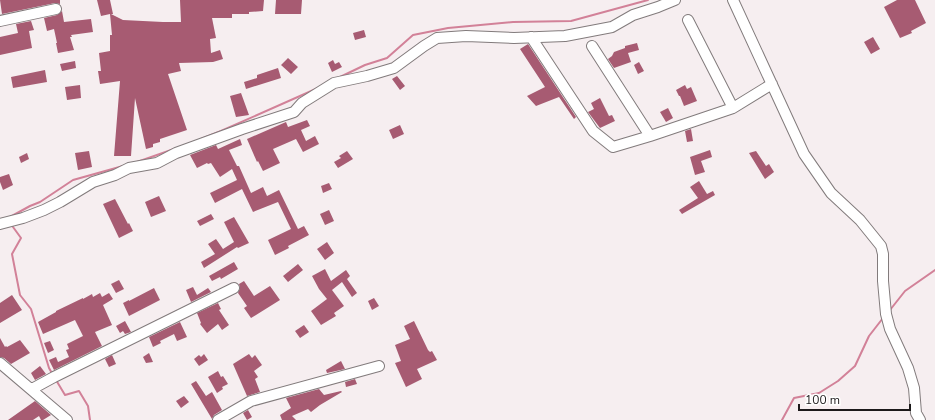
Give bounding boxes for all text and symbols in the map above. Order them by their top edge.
scale bar [799,386,910,412]
text: 100 m [805,392,840,408]

